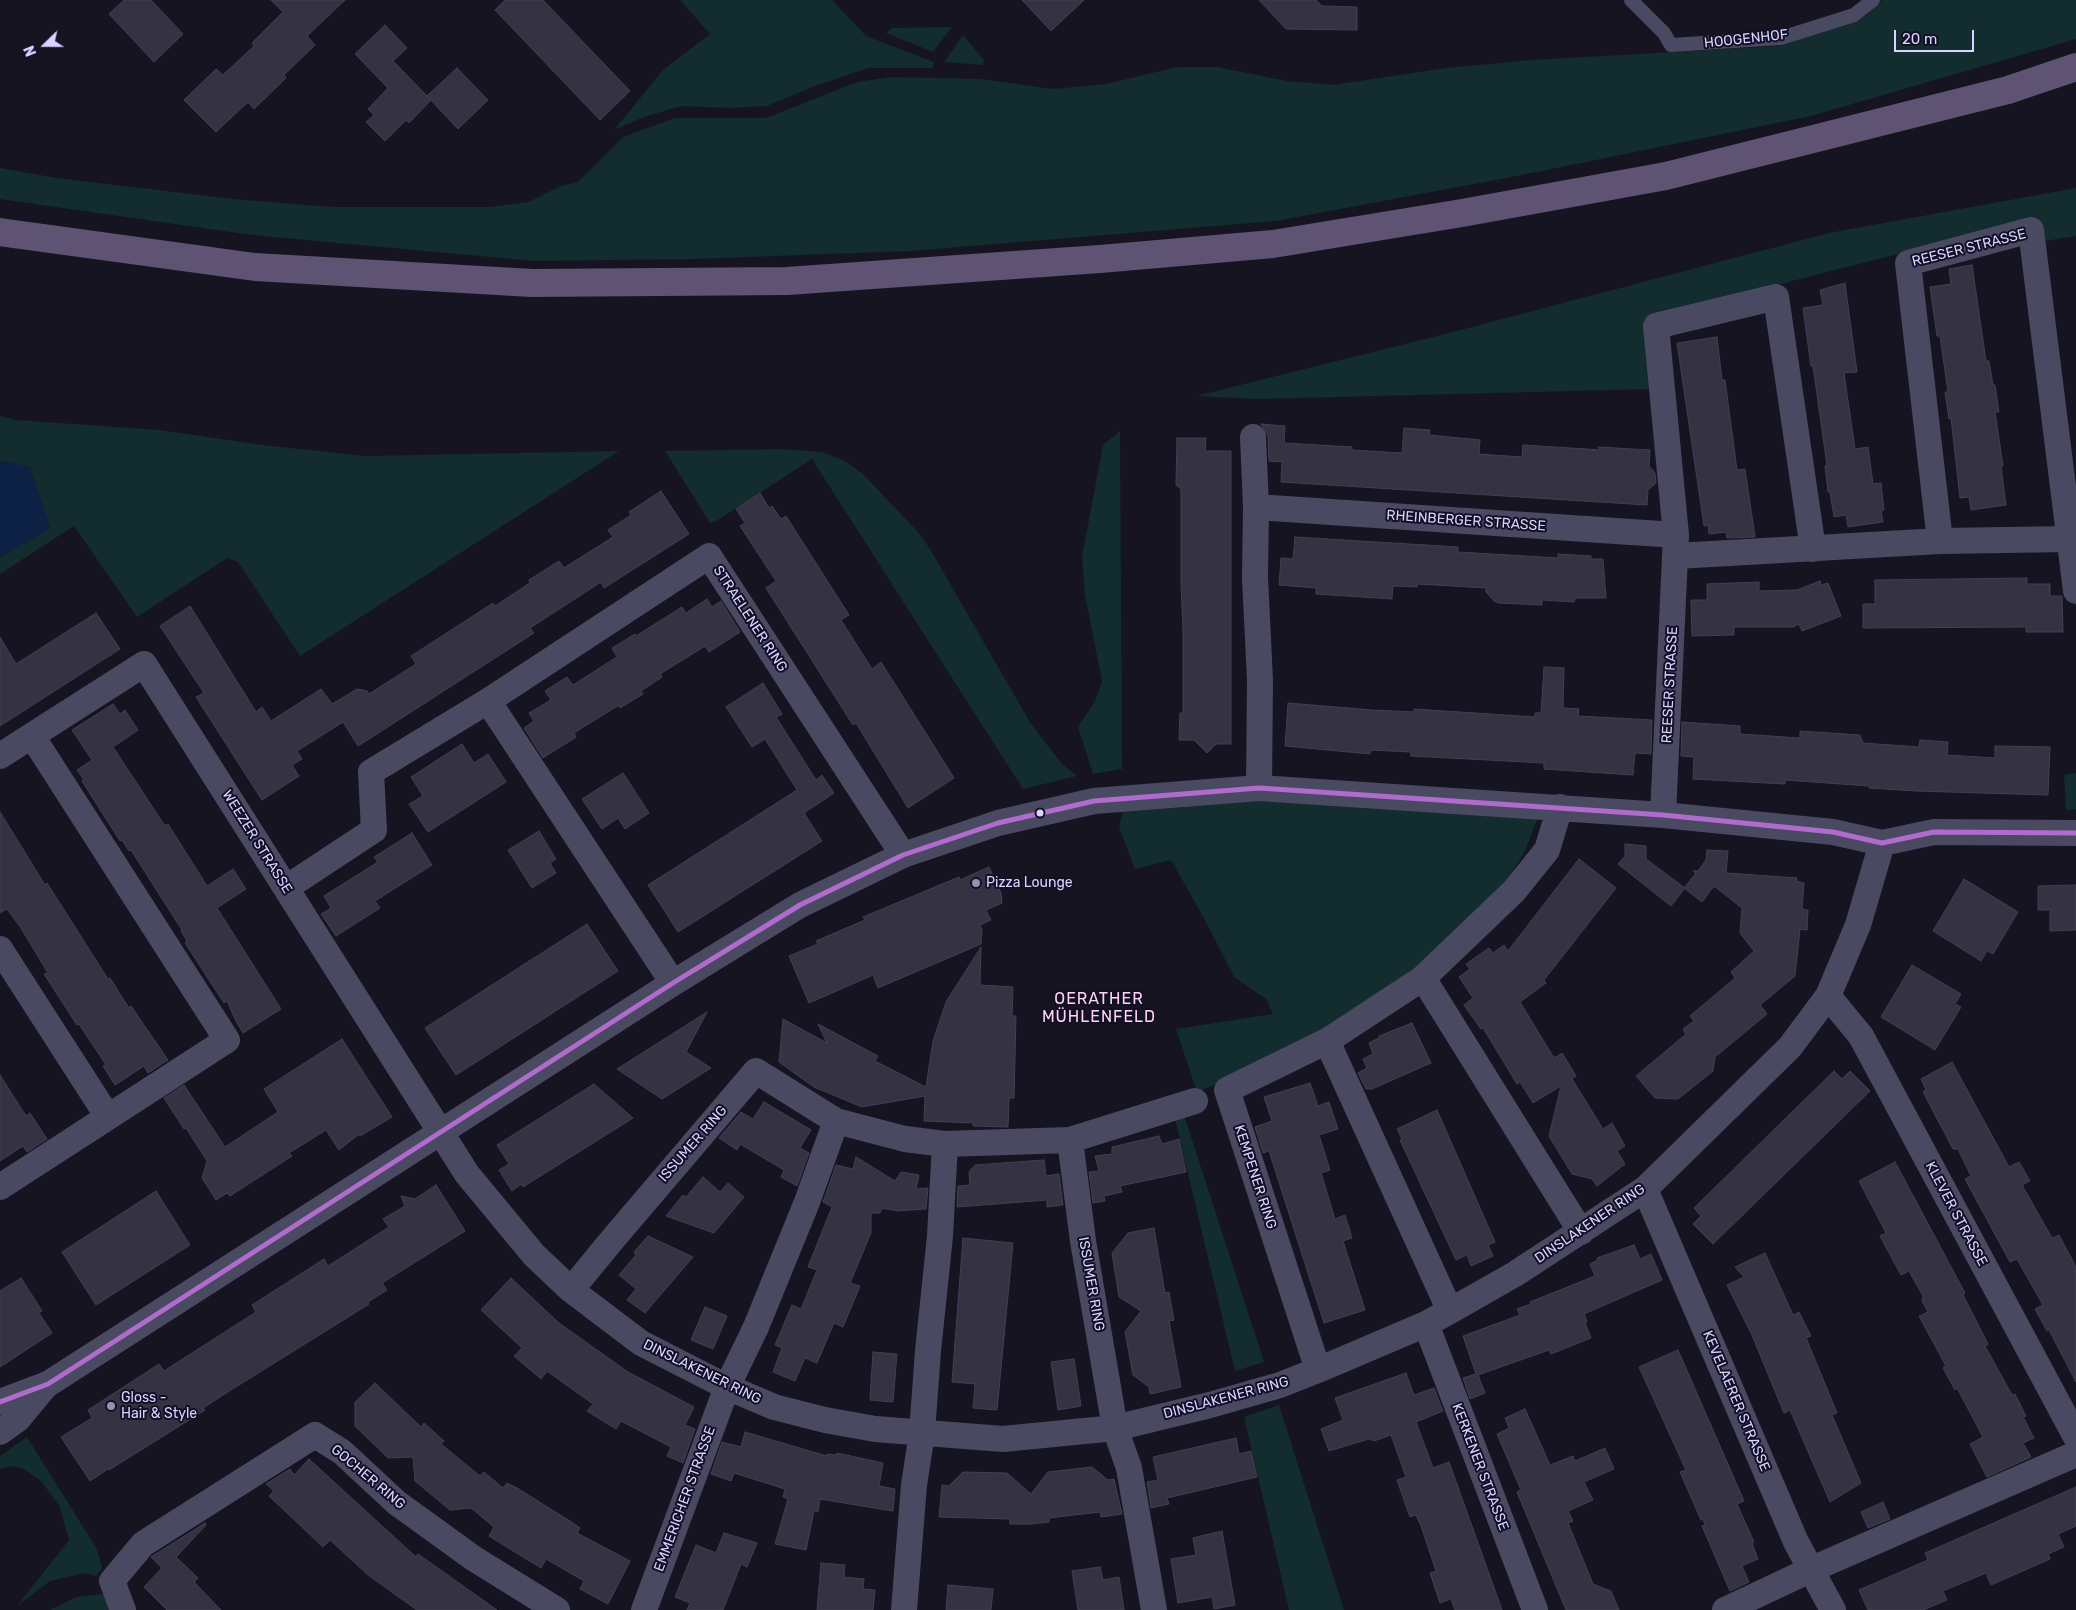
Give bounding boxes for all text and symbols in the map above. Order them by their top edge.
north arrow [20,20,70,70]
scale bar [1896,20,1976,52]
street label: HOOGENHOF [1703,26,1789,52]
text: 20 m [1902,30,1937,48]
text: N [21,43,40,59]
street label: REESER STRASSE [1910,226,2028,270]
street label: RHEINBERGER STRASSE [1386,507,1546,535]
street label: STRAELENER RING [709,563,791,675]
street label: REESER STRASSE [1659,626,1681,744]
street label: WEEZER STRASSE [218,787,296,897]
unlabelled marker [1035,808,1045,818]
place label: Pizza Lounge [986,875,1073,891]
marker: Pizza Lounge [970,877,982,889]
district label: OERATHER MÜHLENFELD [1041,989,1157,1027]
street label: ISSUMER RING [655,1102,731,1186]
street label: KEMPENER RING [1230,1123,1280,1231]
street label: KLEVER STRASSE [1921,1159,1991,1269]
street label: DINSLAKENER RING [1532,1181,1648,1267]
street label: ISSUMER RING [1074,1236,1108,1332]
street label: KEVELAERER STRASSE [1699,1328,1773,1474]
street label: DINSLAKENER RING [640,1336,764,1408]
street label: DINSLAKENER RING [1161,1373,1291,1423]
place label: Gloss - Hair & Style [121,1390,197,1422]
marker: Gloss - Hair & Style [105,1400,117,1412]
street label: KERKENER STRASSE [1448,1401,1512,1533]
street label: EMMERICHER STRASSE [651,1424,719,1574]
street label: GOCHER RING [327,1441,409,1513]

